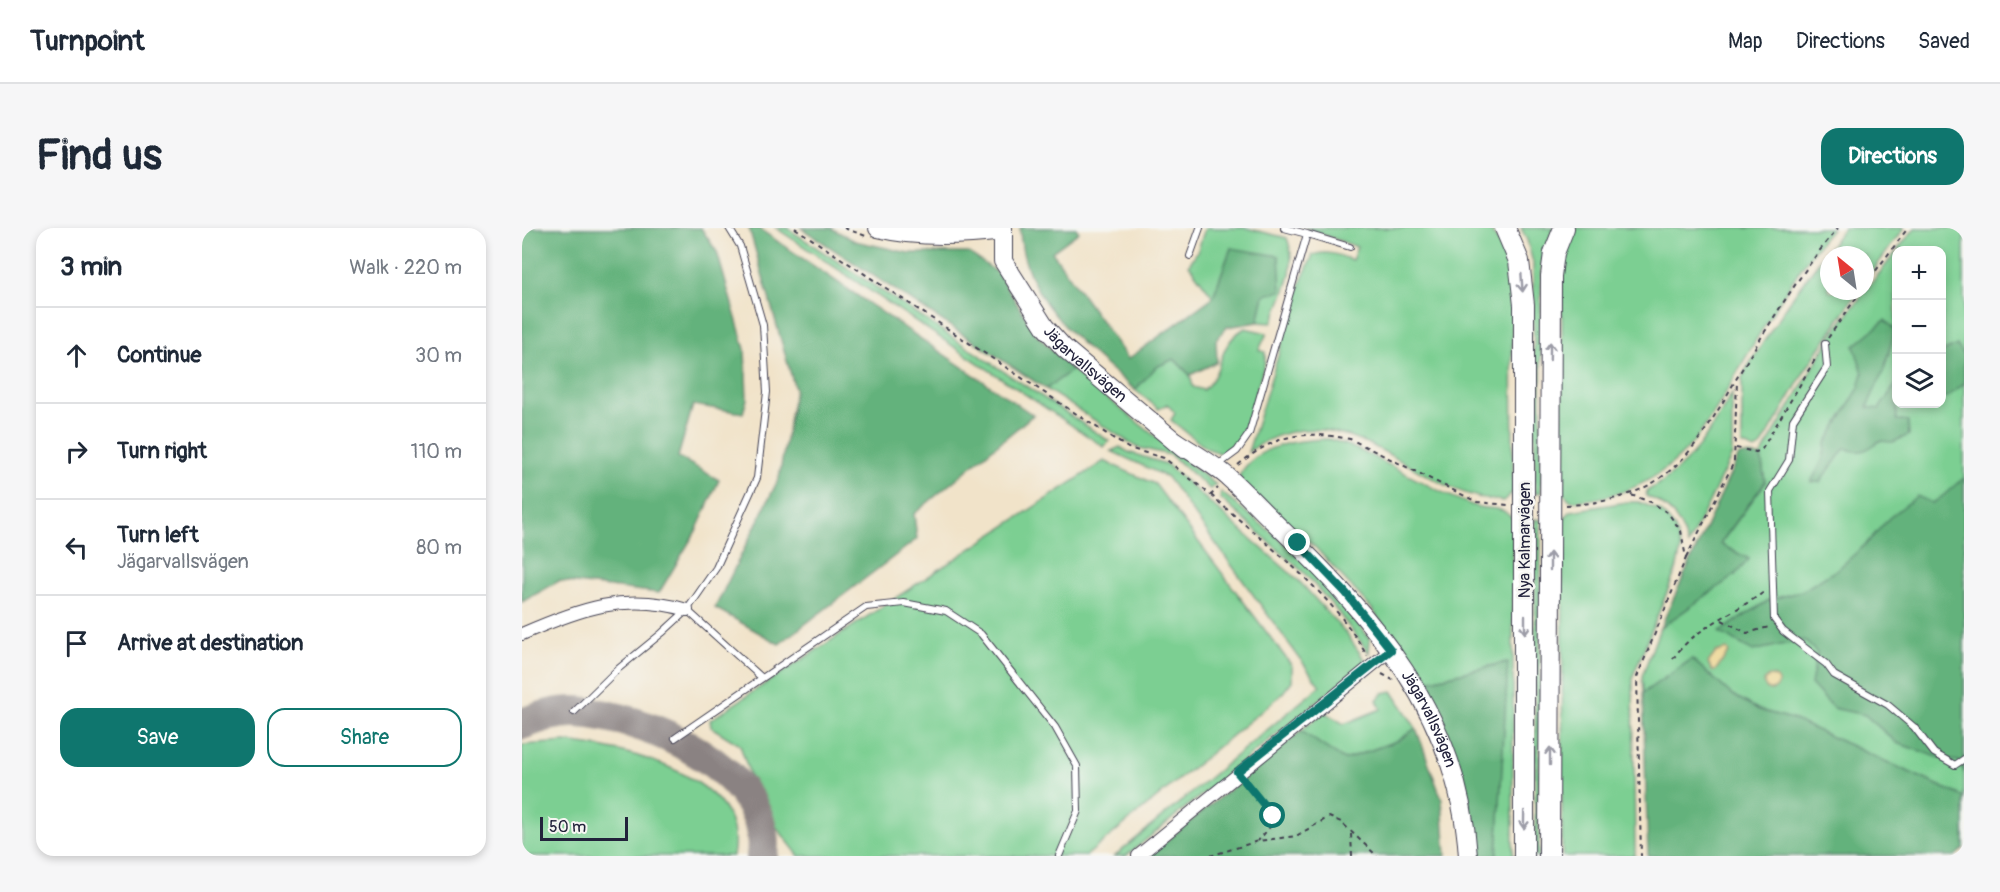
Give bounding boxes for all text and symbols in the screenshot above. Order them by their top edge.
text: Turnpoint [30,24,144,59]
text: Map [1728,28,1763,55]
text: Directions [1796,28,1885,55]
text: Saved [1918,28,1970,55]
button: Directions [1821,128,1964,185]
text: Find us [36,130,162,182]
north arrow [1820,246,1874,300]
map controls [1892,246,1946,408]
button: + [1892,246,1946,300]
text: 3 min [60,251,122,283]
text: Walk · 220 m [349,255,462,280]
one-way arrow [1517,273,1528,293]
button: − [1892,300,1946,354]
street label: Jägarvallsvägen [1039,322,1131,407]
icon: ahead [60,339,93,372]
text: Continue [117,341,201,369]
one-way arrow [1544,341,1556,361]
text: 30 m [415,343,462,368]
button: layers [1892,354,1946,408]
icon: right [60,435,93,468]
text: Turn right [117,437,207,465]
text: 110 m [411,439,462,464]
street label: Nya Kalmarvägen [1515,482,1535,598]
text: Turn left [117,521,199,549]
route end [1284,529,1310,555]
icon: left [60,531,93,564]
text: 80 m [416,535,462,560]
text: Jägarvallsvägen [117,549,249,574]
one-way arrow [1544,551,1556,571]
one-way arrow [1519,615,1531,635]
icon: arrive [60,627,93,660]
text: Arrive at destination [117,629,303,657]
street label: Jägarvallsvägen [1397,667,1461,770]
button: Save [60,708,255,767]
button: Share [267,708,462,767]
one-way arrow [1544,746,1556,766]
route start [1259,802,1285,828]
one-way arrow [1519,810,1530,830]
scale bar [540,814,628,842]
text: 50 m [549,817,586,837]

